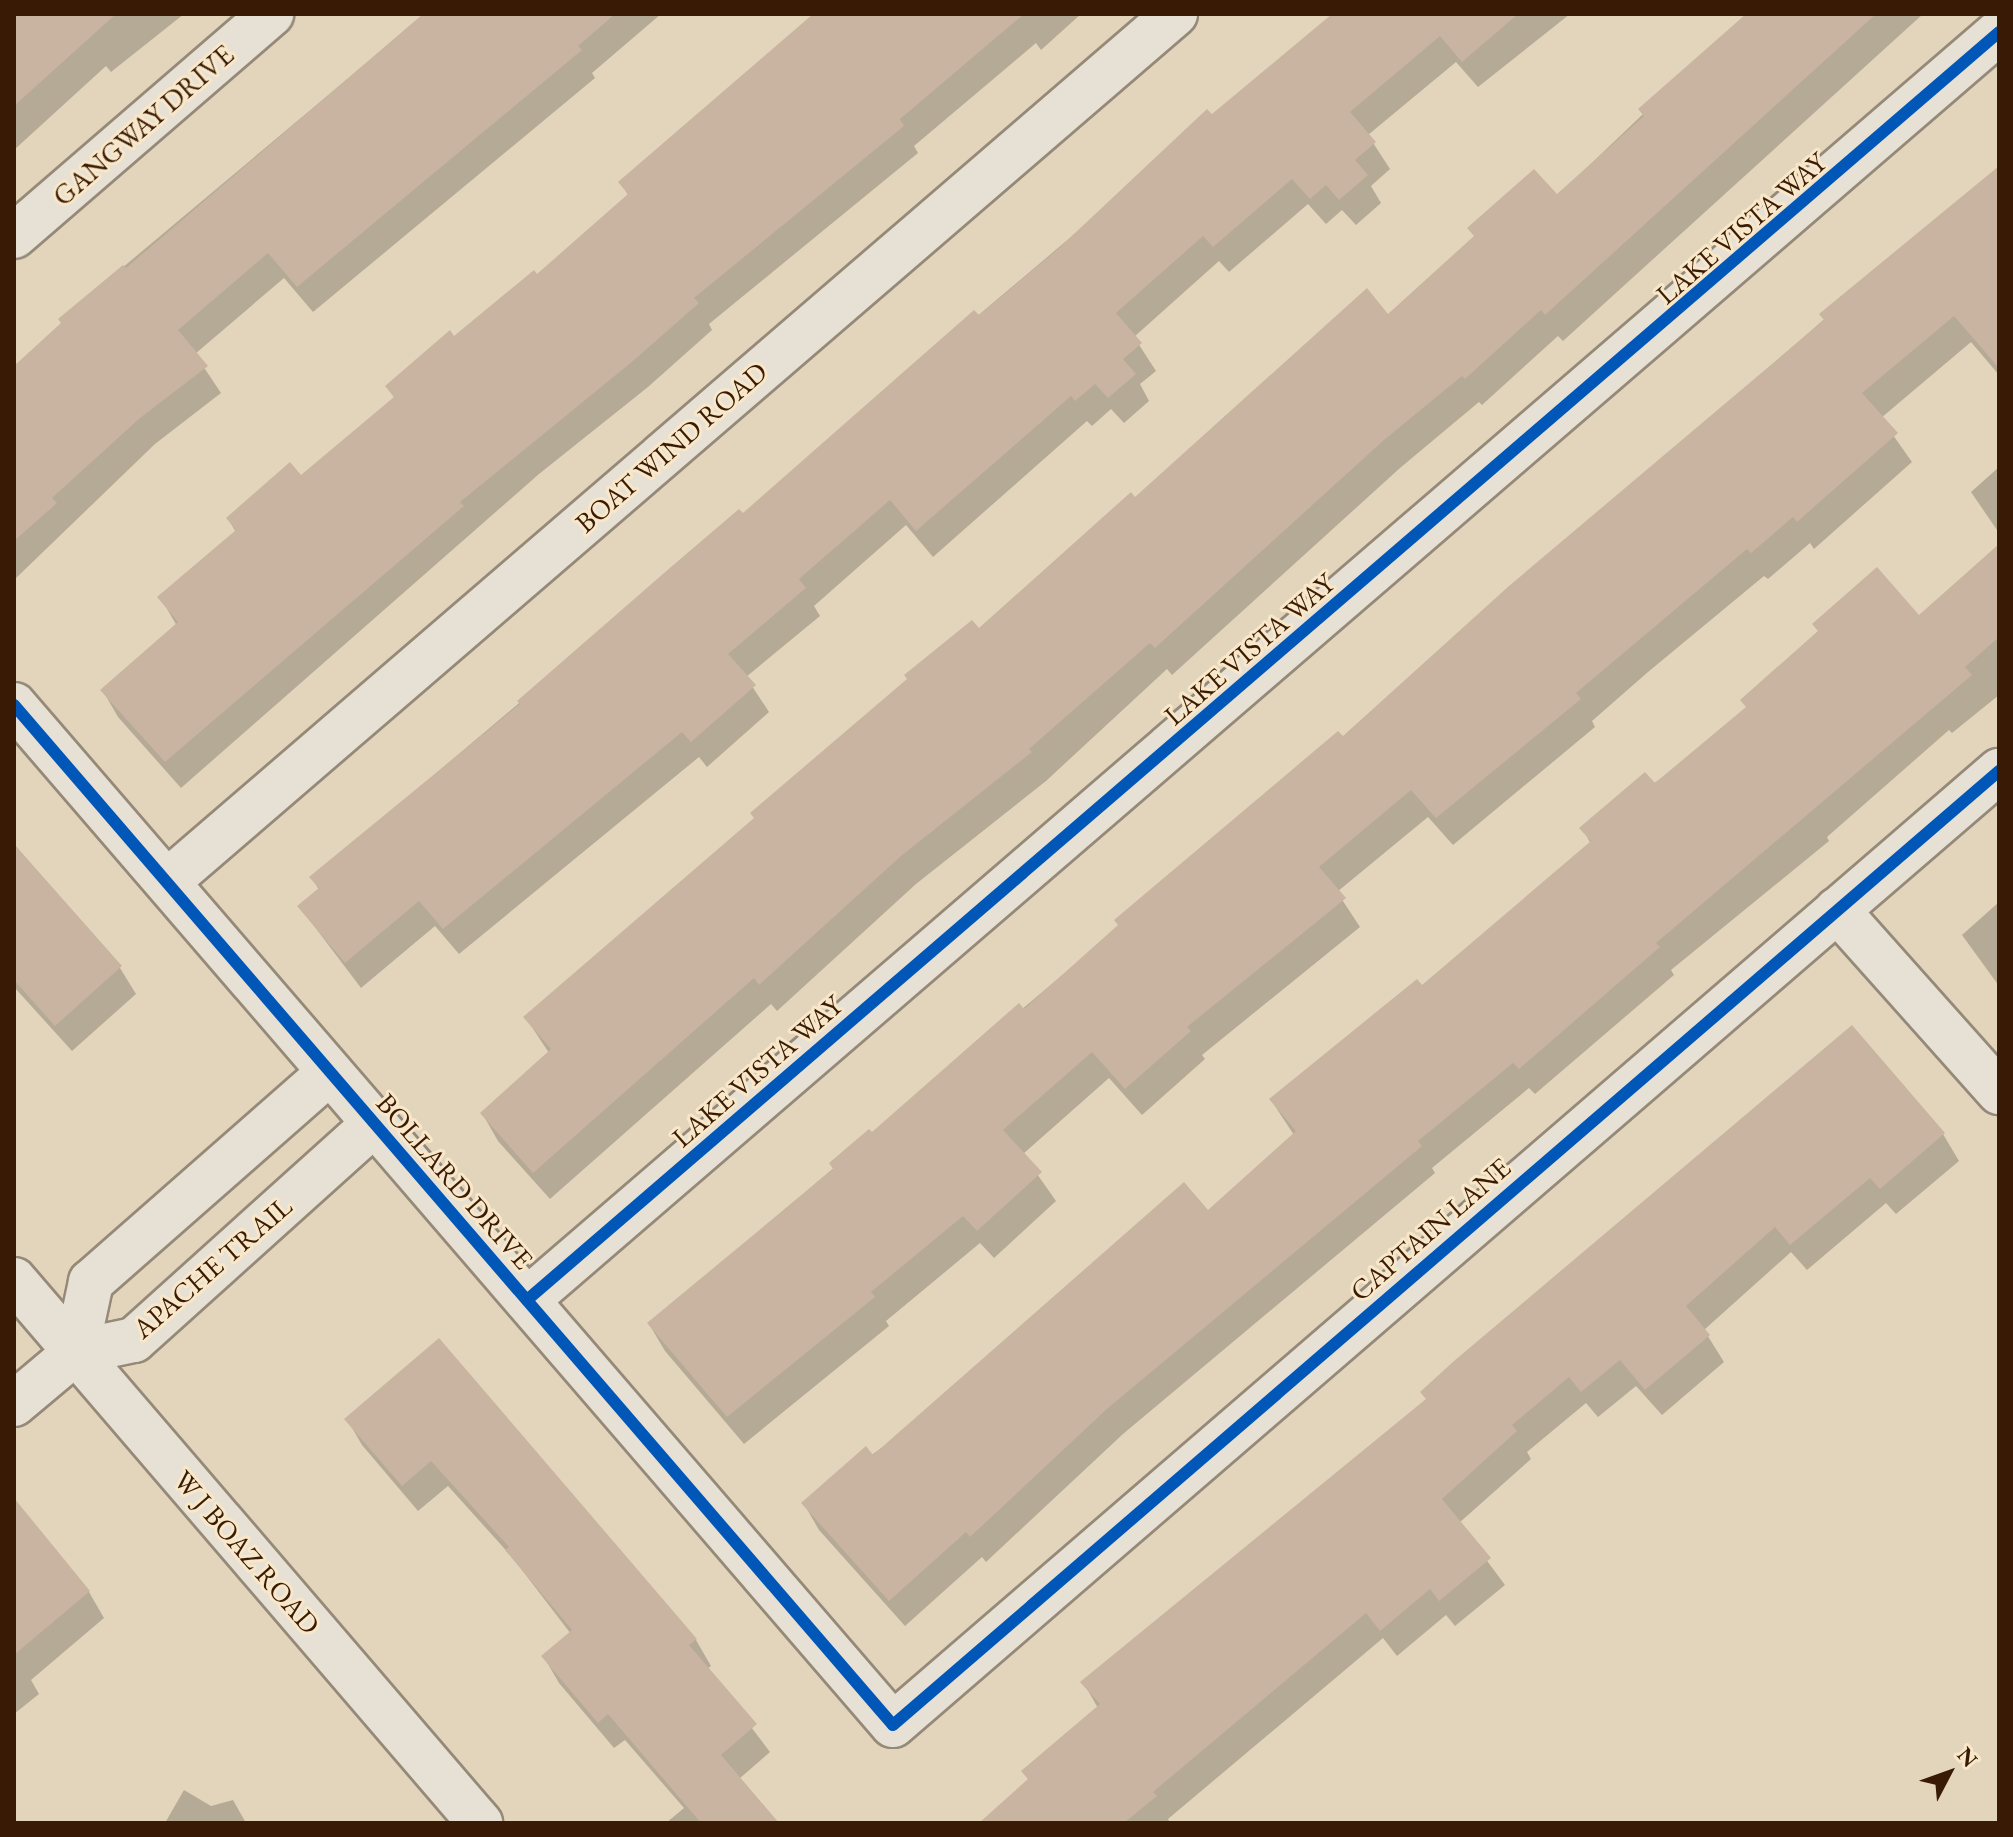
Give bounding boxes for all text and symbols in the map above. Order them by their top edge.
street label: GANGWAY DRIVE [46,37,240,213]
street label: LAKE VISTA WAY [1649,145,1833,311]
street label: BOAT WIND ROAD [568,355,774,539]
street label: LAKE VISTA WAY [1157,566,1341,732]
street label: LAKE VISTA WAY [665,988,849,1154]
street label: BOLLARD DRIVE [370,1086,540,1276]
street label: CAPTAIN LANE [1343,1150,1517,1308]
street label: APACHE TRAIL [126,1189,298,1345]
street label: W J BOAZ ROAD [167,1463,327,1641]
north arrow [1909,1733,1989,1813]
text: N [1951,1741,1984,1773]

